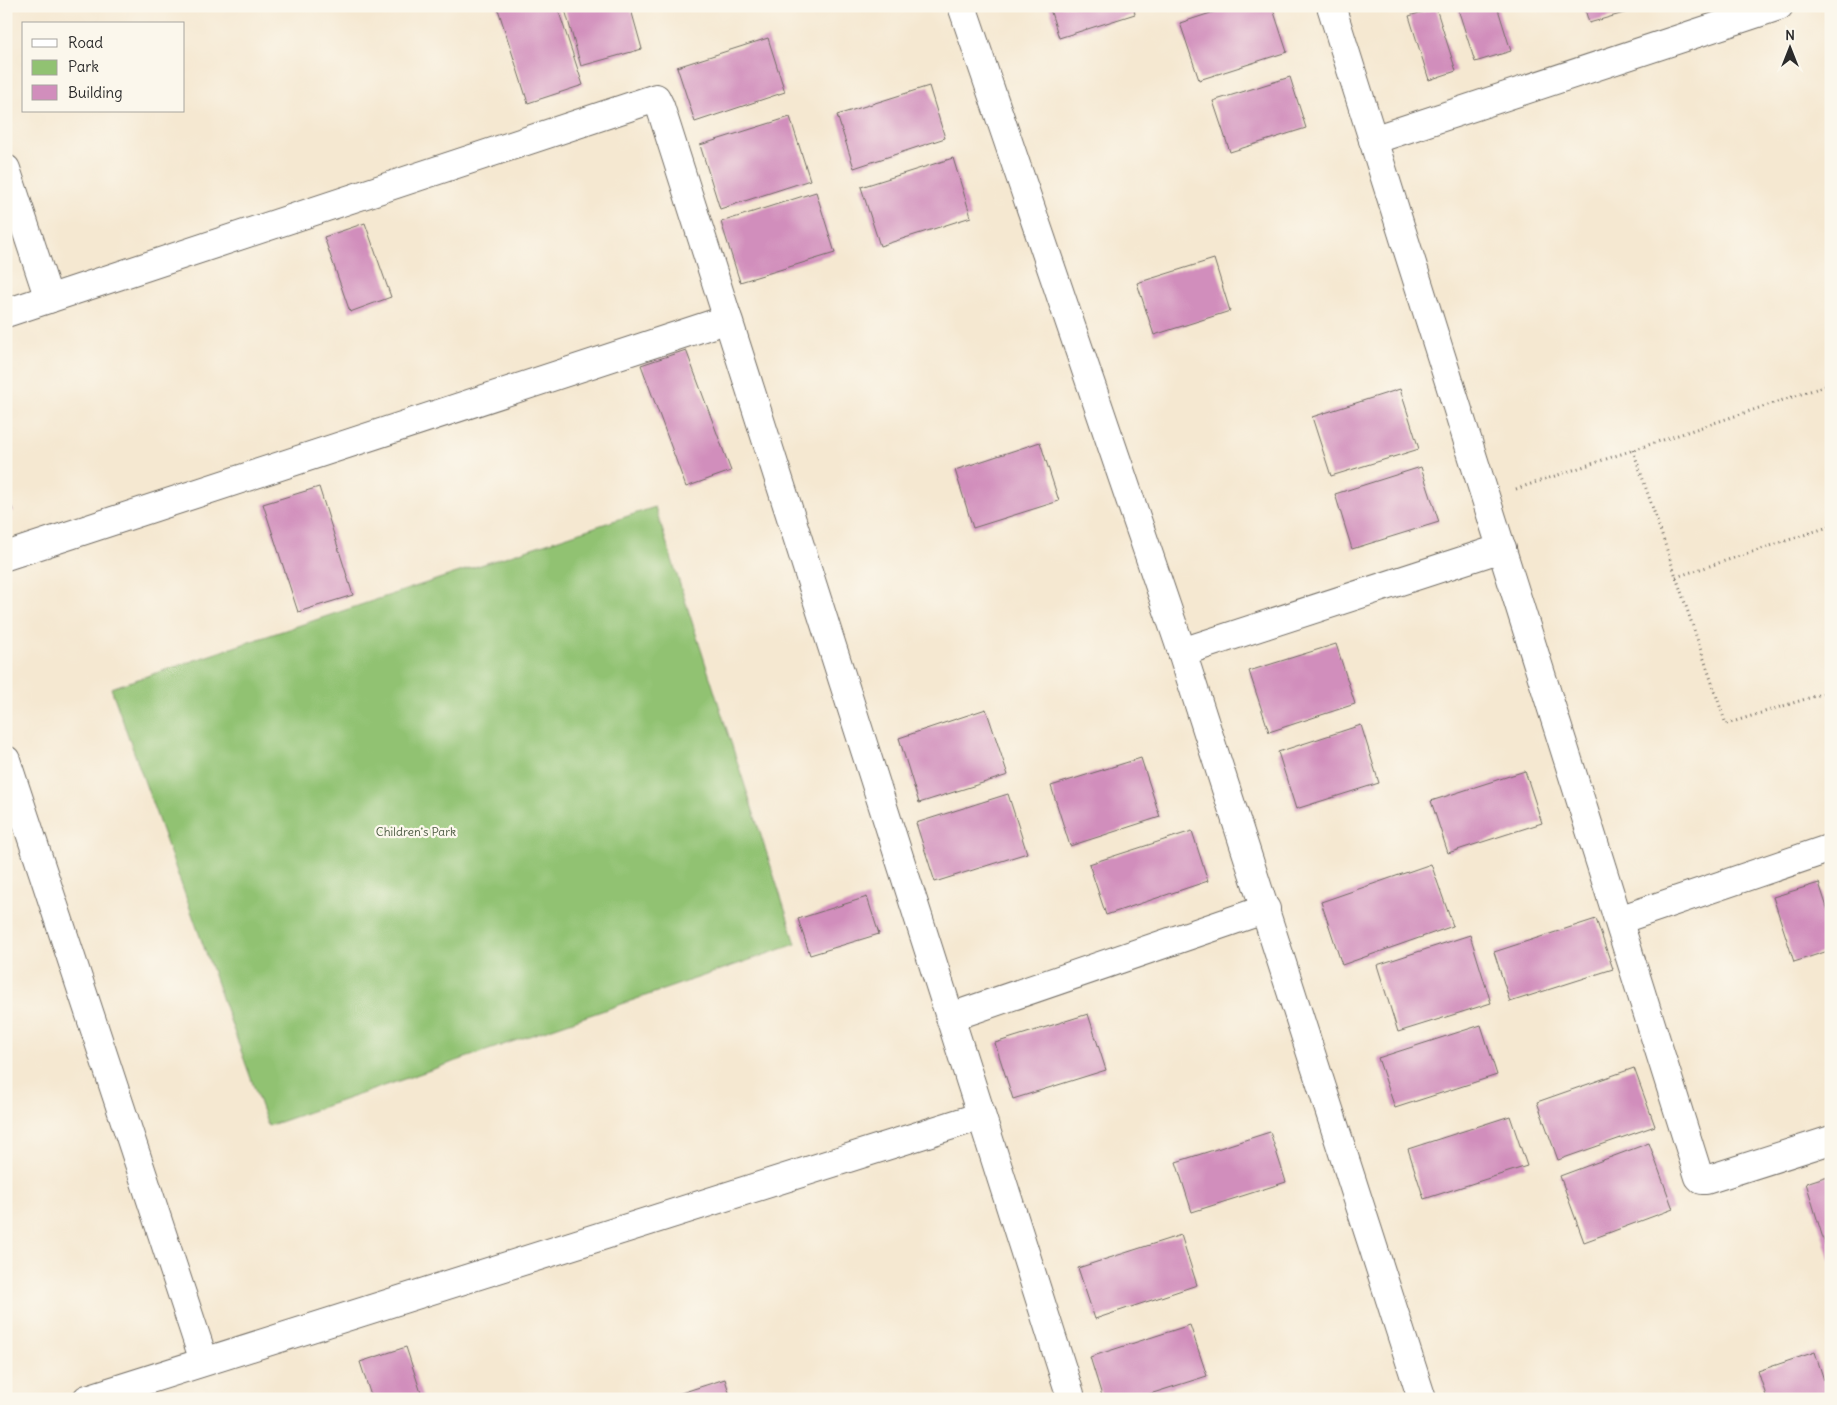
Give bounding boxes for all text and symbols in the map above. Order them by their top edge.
legend [22,22,185,112]
north arrow [1764,22,1814,72]
text: N [1785,26,1795,44]
text: Road [68,33,103,52]
text: Park [68,57,99,76]
text: Building [68,83,123,102]
park label: Children's Park [376,824,456,839]

